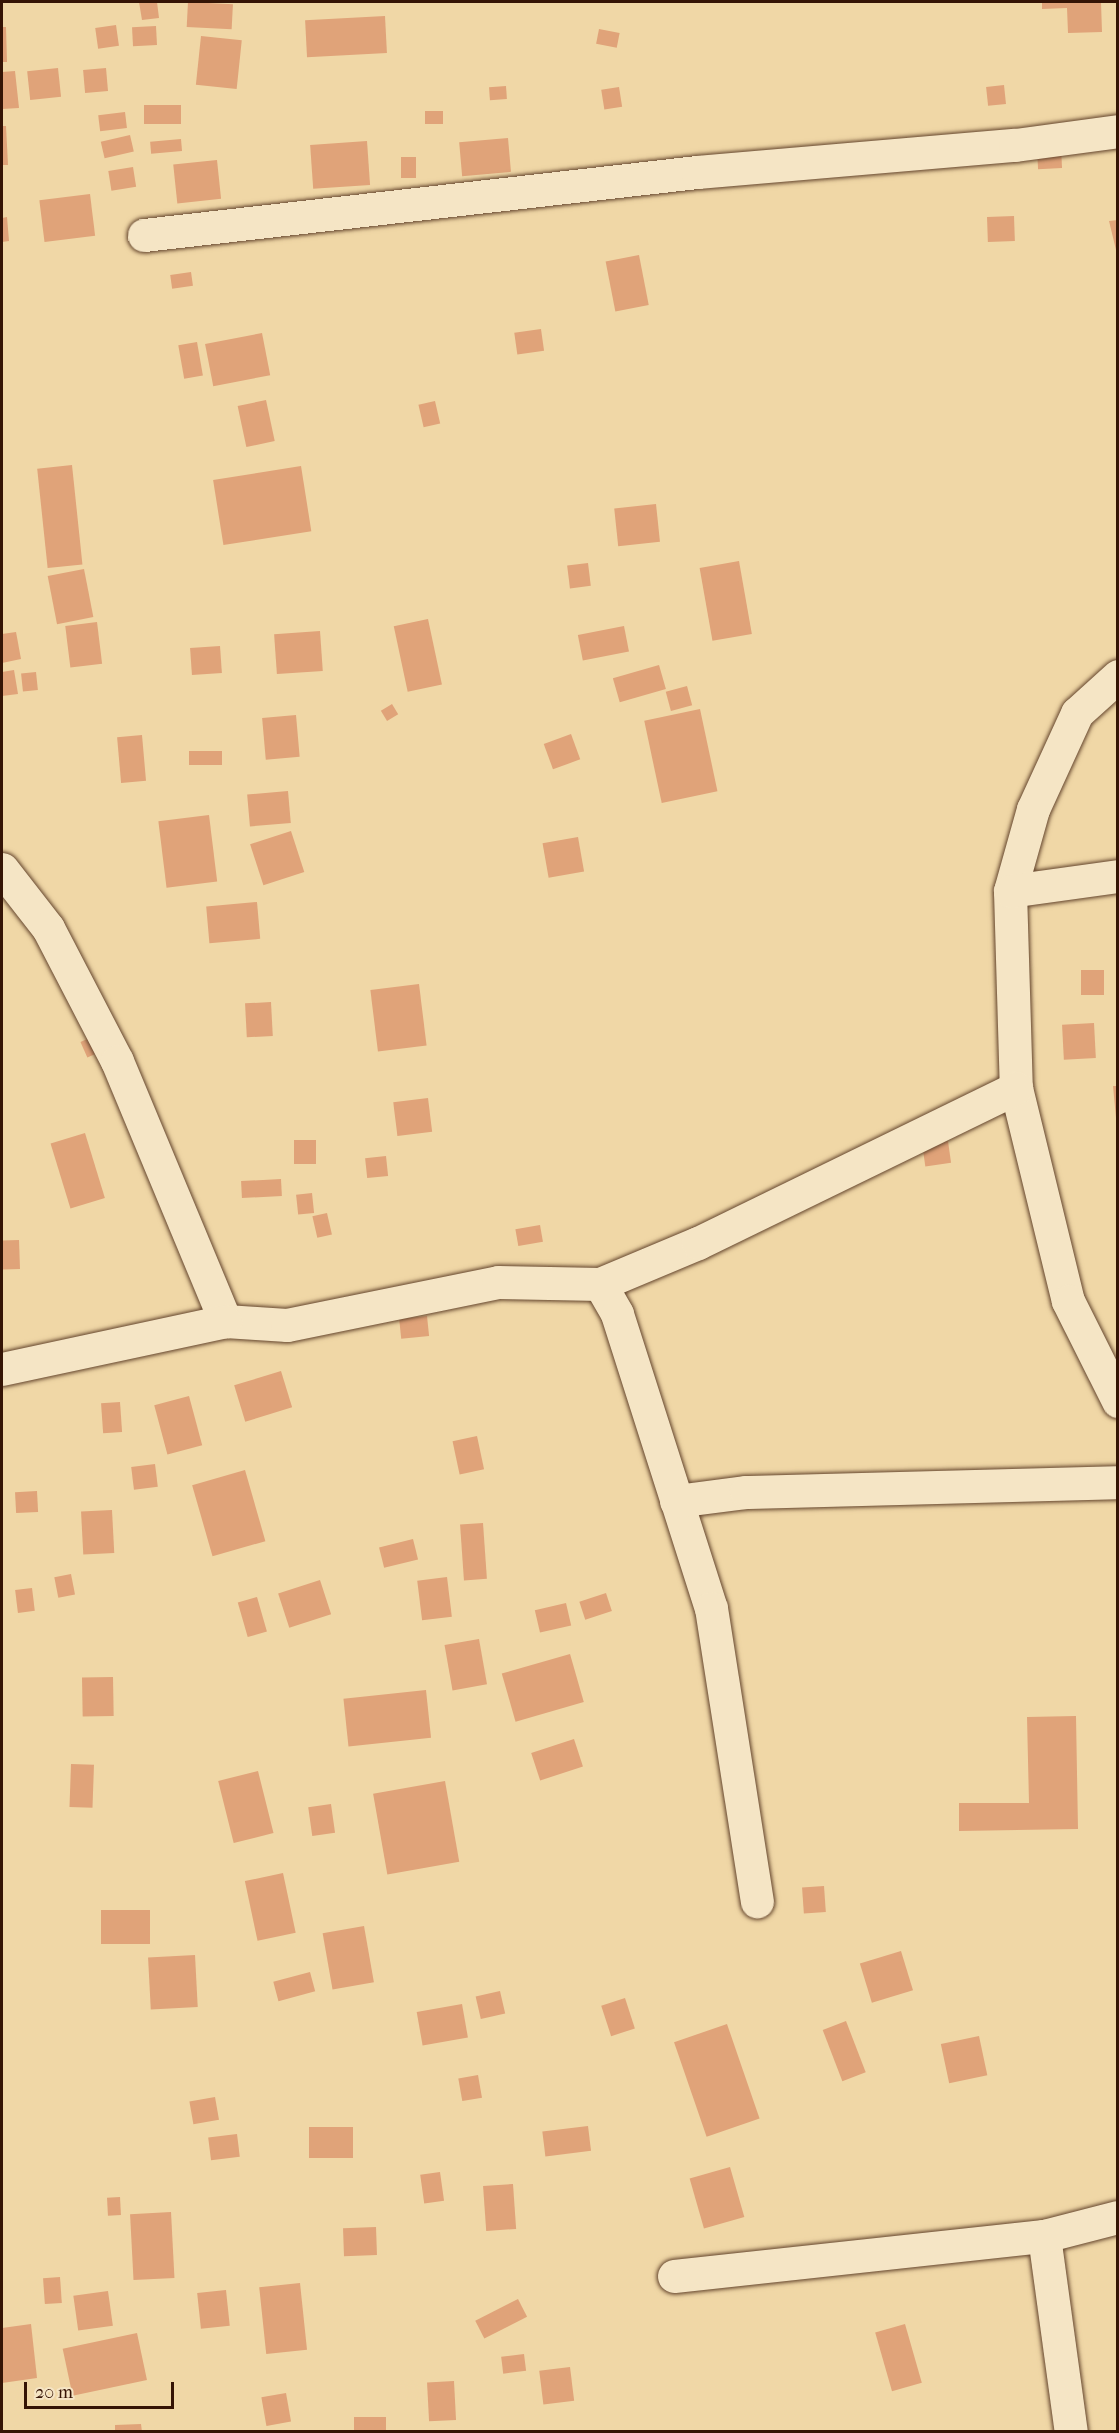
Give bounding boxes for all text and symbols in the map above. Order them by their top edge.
scale bar [27,2370,177,2408]
text: 20 m [35,2382,73,2403]

